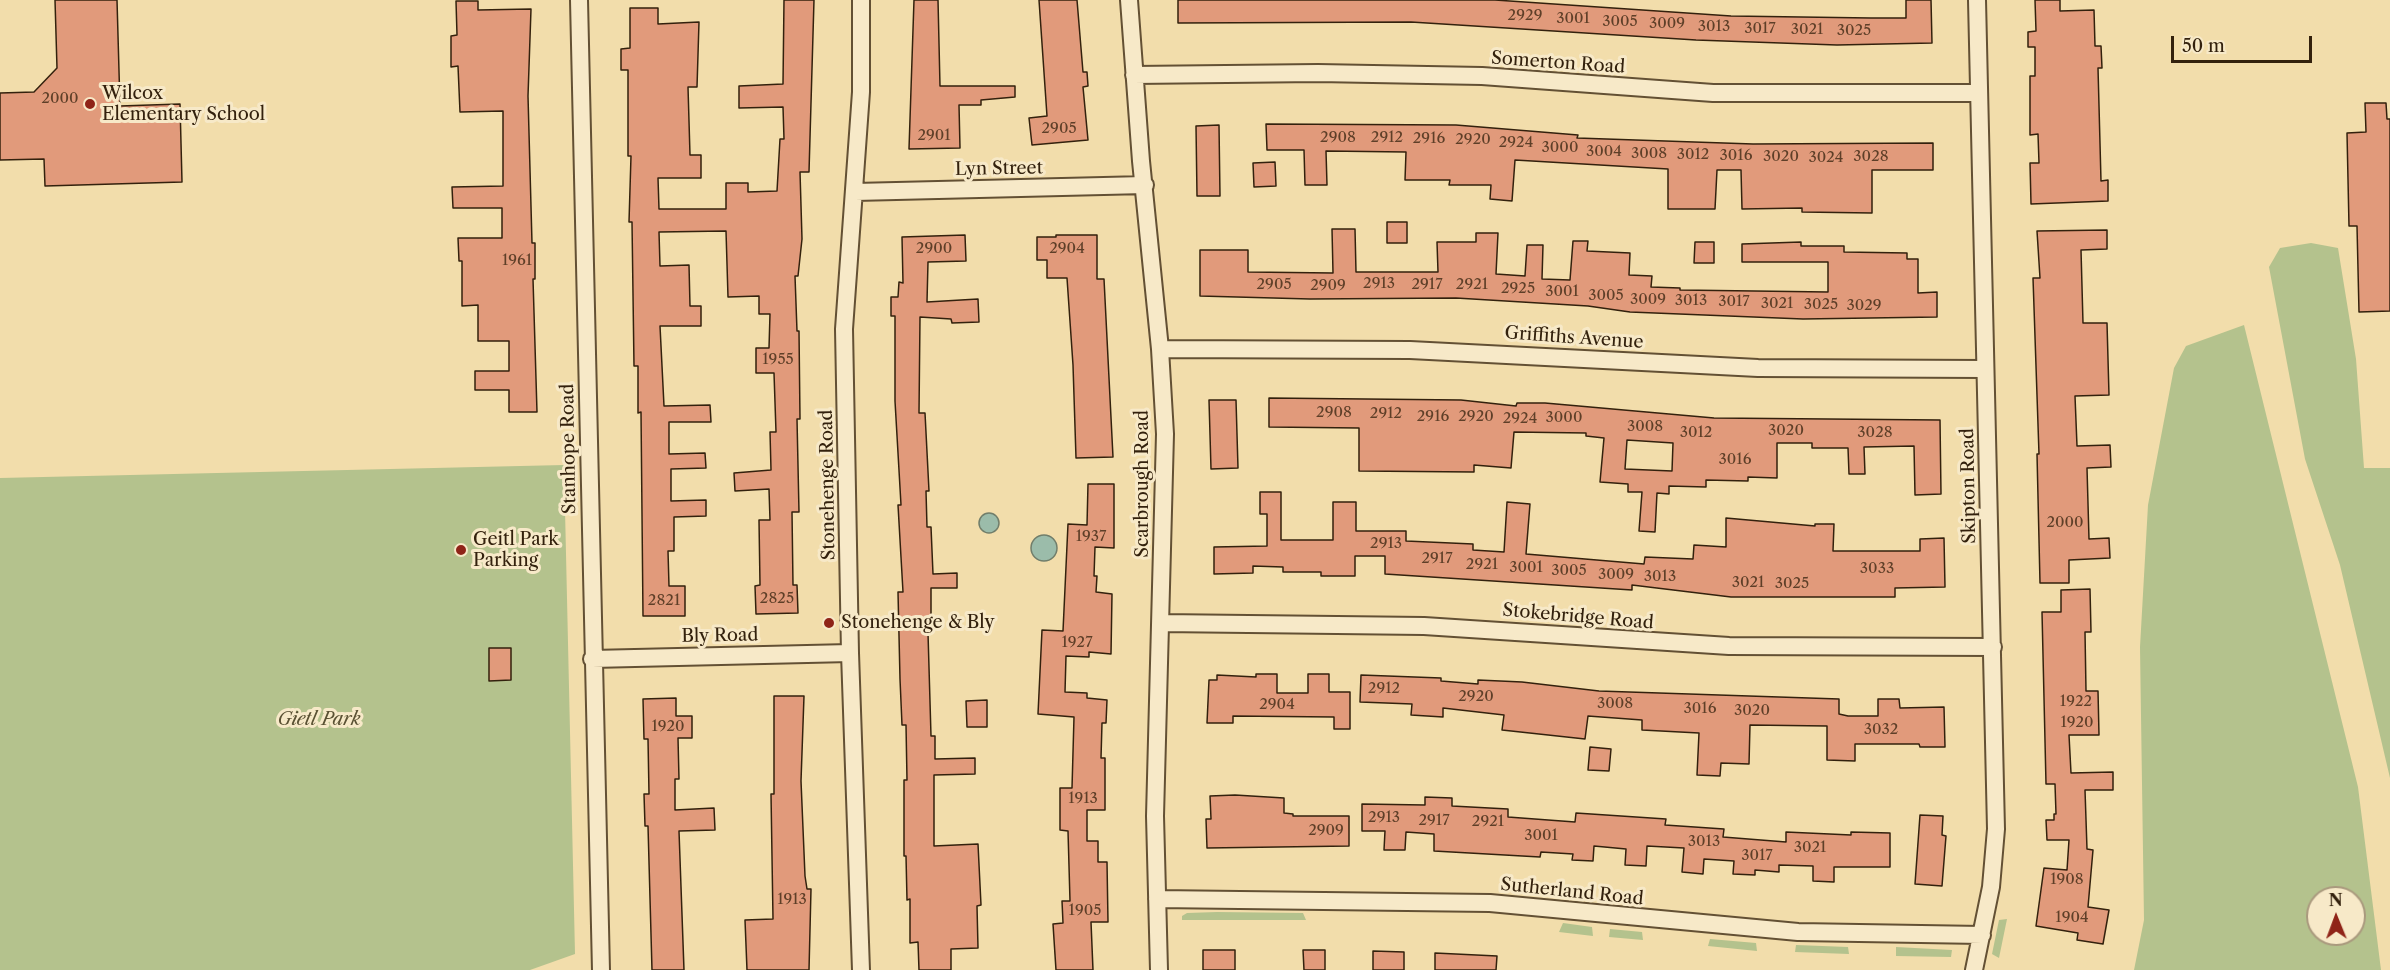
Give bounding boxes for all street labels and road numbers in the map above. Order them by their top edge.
street label: Somerton Road [1490,48,1626,78]
street label: Lyn Street [955,157,1043,181]
street label: Griffiths Avenue [1504,322,1644,354]
street label: Stanhope Road [557,383,581,515]
street label: Stonehenge Road [816,409,840,561]
street label: Scarbrough Road [1132,410,1154,558]
street label: Skipton Road [1957,428,1981,544]
street label: Stokebridge Road [1502,600,1654,634]
street label: Bly Road [681,625,759,647]
street label: Sutherland Road [1499,874,1645,910]

